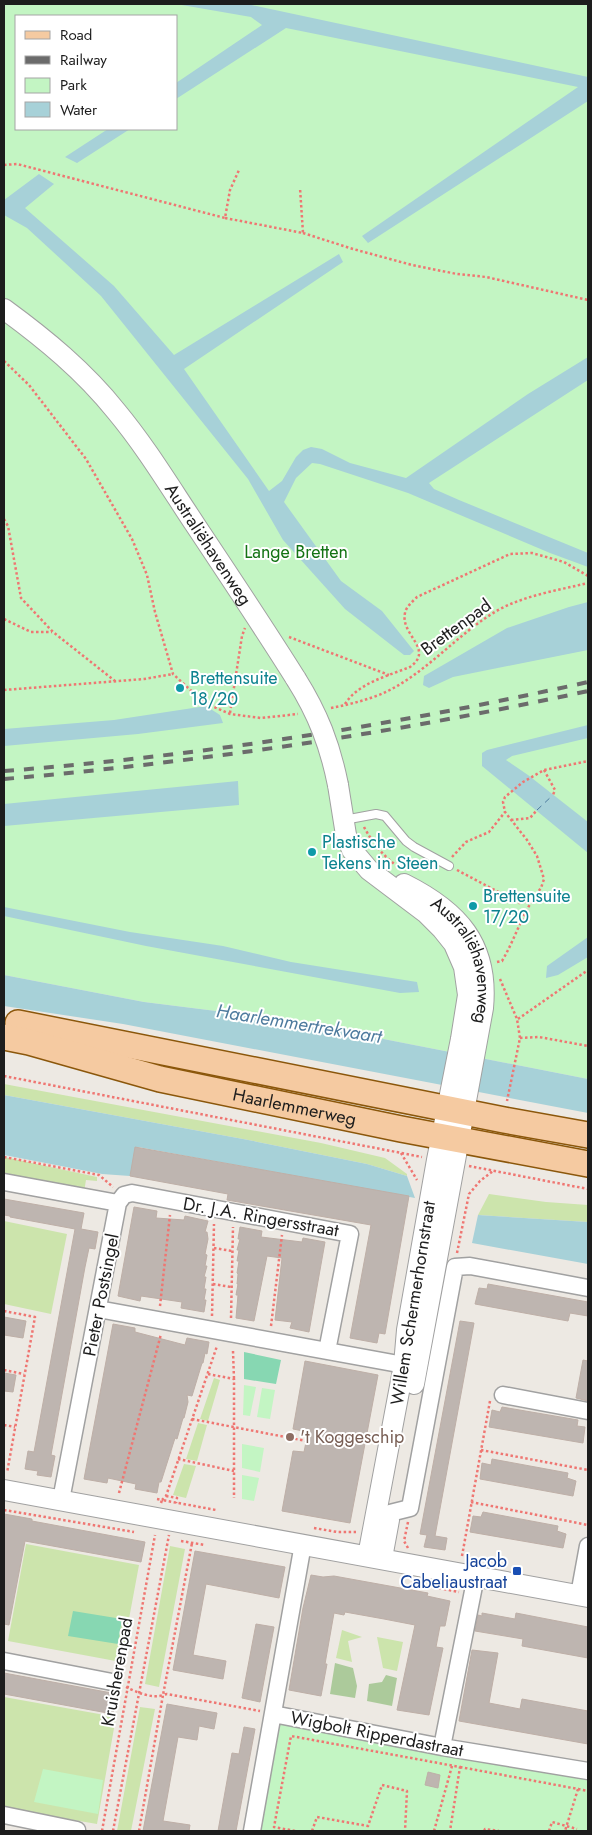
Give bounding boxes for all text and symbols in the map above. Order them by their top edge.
legend [15,15,178,130]
text: Road [60,24,92,46]
text: Railway [60,49,107,71]
text: Park [60,74,87,96]
text: Water [60,99,98,121]
street label: Australiëhavenweg [158,478,258,610]
park label: Lange Bretten [244,539,348,565]
street label: Brettenpad [415,592,497,662]
place label: Brettensuite 18/20 [190,665,278,712]
marker: Brettensuite 18/20 [174,682,186,694]
place label: Plastische Tekens in Steen [322,829,439,876]
marker: Plastische Tekens in Steen [306,846,318,858]
place label: Brettensuite 17/20 [483,883,571,930]
street label: Australiëhavenweg [425,890,497,1026]
marker: Brettensuite 17/20 [467,900,479,912]
water label: Haarlemmertrekvaart [214,997,385,1050]
street label: Haarlemmerweg [230,1081,359,1132]
street label: Dr. J.A. Ringersstraat [181,1191,342,1244]
street label: Willem Schermerhornstraat [384,1198,442,1407]
street label: Pieter Postsingel [76,1231,126,1359]
place label: 't Koggeschip [300,1424,404,1450]
marker: 't Koggeschip [284,1431,296,1443]
place label: Jacob Cabeliaustraat [400,1548,508,1595]
marker: Jacob Cabeliaustraat [511,1565,523,1577]
street label: Kruisherenpad [95,1615,139,1729]
street label: Wigbolt Ripperdastraat [288,1704,466,1764]

